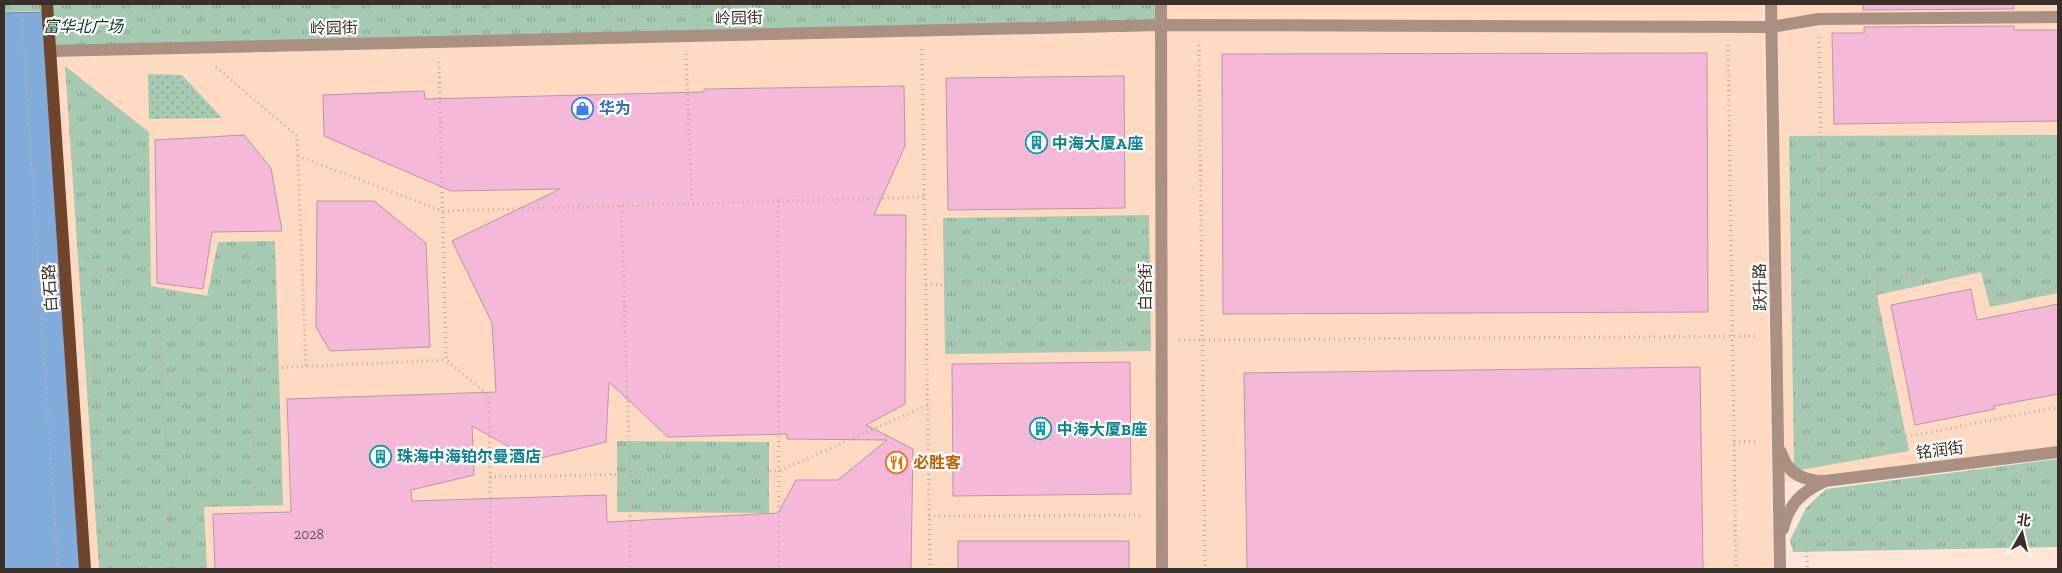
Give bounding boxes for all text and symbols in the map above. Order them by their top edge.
street label: 岭园街 [715,8,763,28]
park label: 富华北广场 [43,17,125,36]
street label: 岭园街 [310,18,358,38]
shop icon: 华为 [571,96,595,120]
place label: 华为 [599,99,631,118]
building icon: 中海大厦A座 [1024,131,1048,155]
place label: 中海大厦A座 [1052,134,1143,153]
street label: 白石路 [39,263,61,313]
street label: 白合街 [1136,263,1155,311]
street label: 跃升路 [1750,263,1770,311]
building icon: 中海大厦B座 [1029,417,1053,441]
place label: 中海大厦B座 [1057,420,1147,439]
street label: 铭润街 [1915,438,1965,462]
building icon: 珠海中海铂尔曼酒店 [369,444,393,468]
place label: 珠海中海铂尔曼酒店 [397,447,541,466]
restaurant icon: 必胜客 [885,450,909,474]
place label: 必胜客 [913,453,961,472]
north arrow [1997,508,2047,558]
text: 北 [2016,511,2032,530]
house number: 2028 [294,526,324,543]

